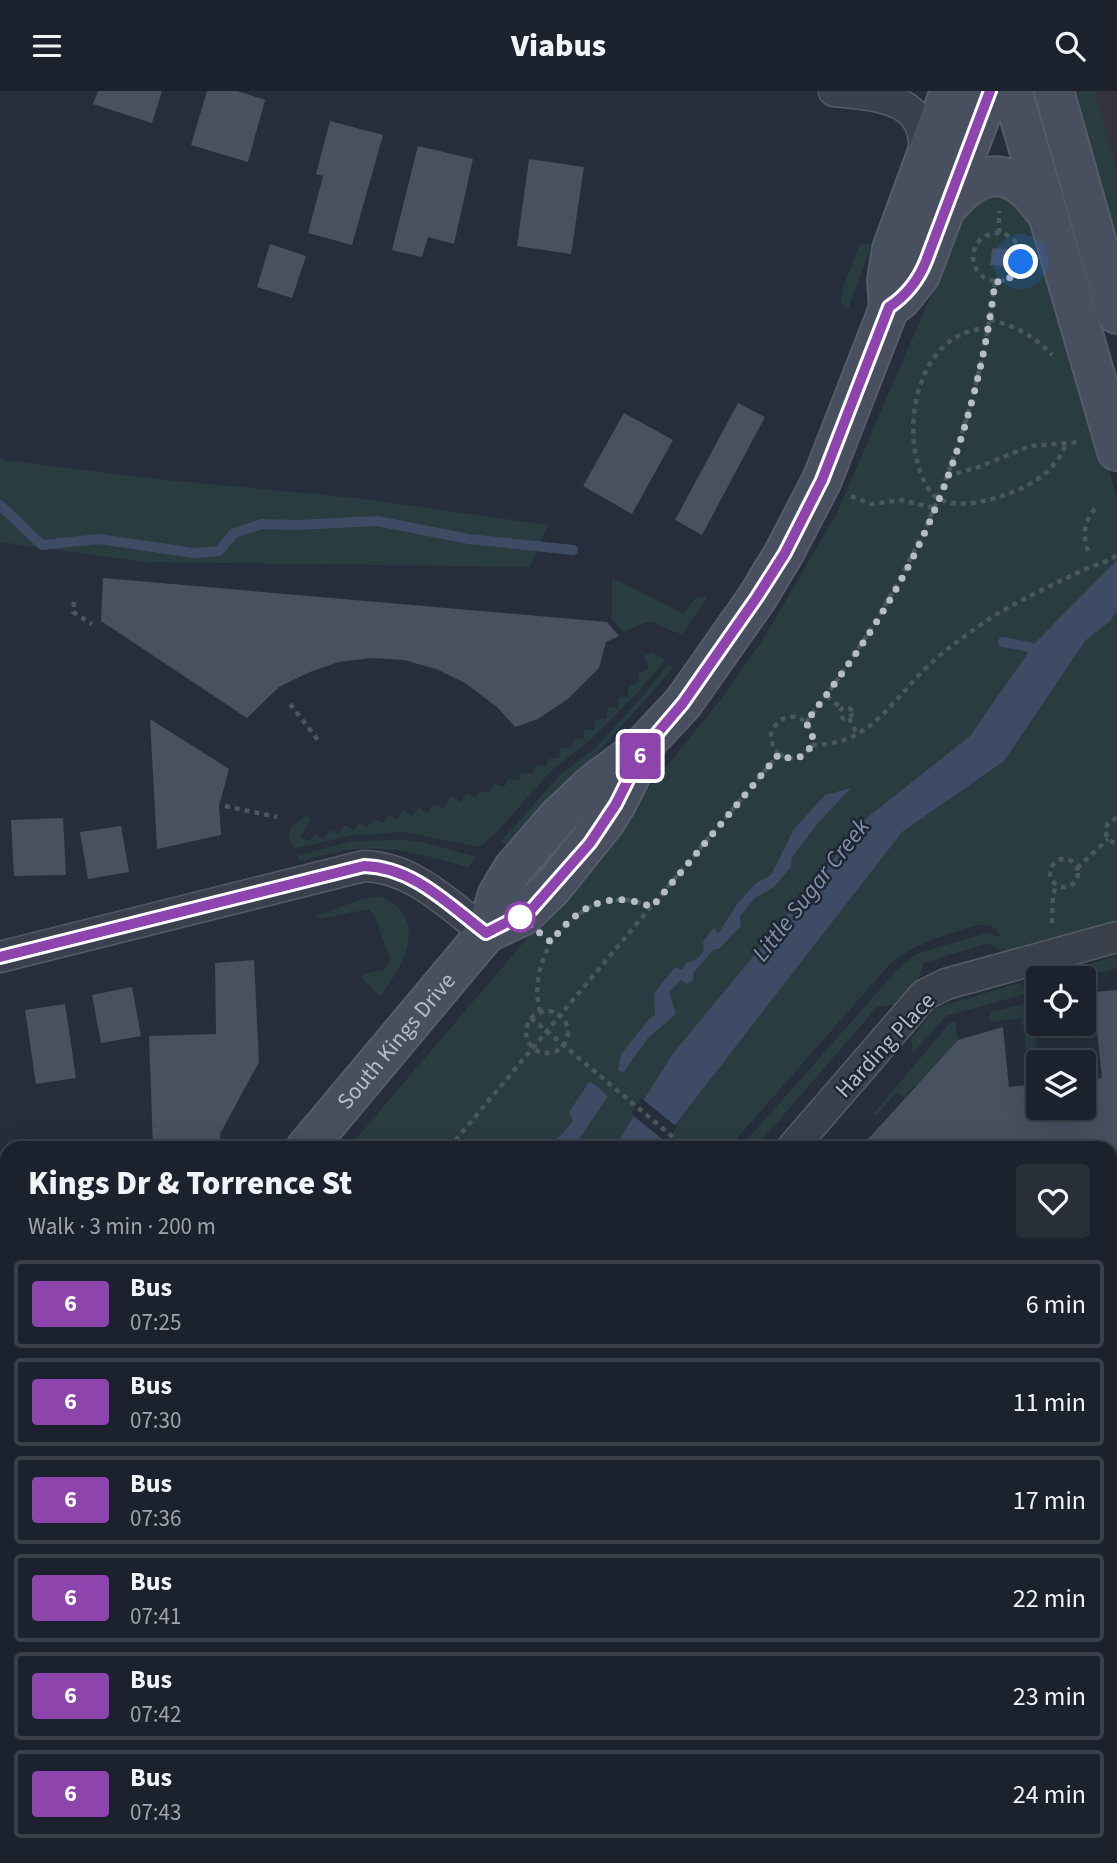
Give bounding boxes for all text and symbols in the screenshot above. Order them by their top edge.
text: Viabus [511,23,606,69]
icon: menu [28,27,66,65]
icon: search [1051,27,1089,65]
your location [1003,244,1038,279]
line badge: 6 [617,733,663,779]
text: 6 [634,738,646,773]
water label: Little Sugar Creek [744,810,879,969]
unlabelled marker [505,902,535,932]
street label: South Kings Drive [329,965,463,1116]
map controls [1026,966,1096,1120]
button: locate [1026,966,1096,1036]
street label: Harding Place [827,985,943,1105]
button: layers [1026,1050,1096,1120]
text: Kings Dr & Torrence St [28,1160,352,1207]
button: heart [1016,1164,1090,1238]
text: Walk · 3 min · 200 m [28,1210,216,1243]
text: Bus [130,1269,172,1306]
text: 6 [64,1286,77,1321]
text: 6 min [1026,1286,1086,1323]
text: 07:25 [130,1306,181,1339]
text: Bus [130,1367,172,1404]
text: 6 [64,1384,77,1419]
text: 11 min [1013,1384,1086,1421]
text: 07:30 [130,1404,181,1437]
text: Bus [130,1465,172,1502]
text: 6 [64,1482,77,1517]
text: 17 min [1013,1482,1086,1519]
text: 07:36 [130,1502,181,1535]
text: Bus [130,1563,172,1600]
text: 6 [64,1580,77,1615]
text: 22 min [1013,1580,1086,1617]
text: 07:41 [130,1600,181,1633]
text: Bus [130,1661,172,1698]
text: 6 [64,1678,77,1713]
text: 23 min [1013,1678,1086,1715]
text: 07:42 [130,1698,181,1731]
text: Bus [130,1759,172,1796]
text: 6 [64,1776,77,1811]
text: 24 min [1013,1776,1086,1813]
text: 07:43 [130,1796,181,1829]

